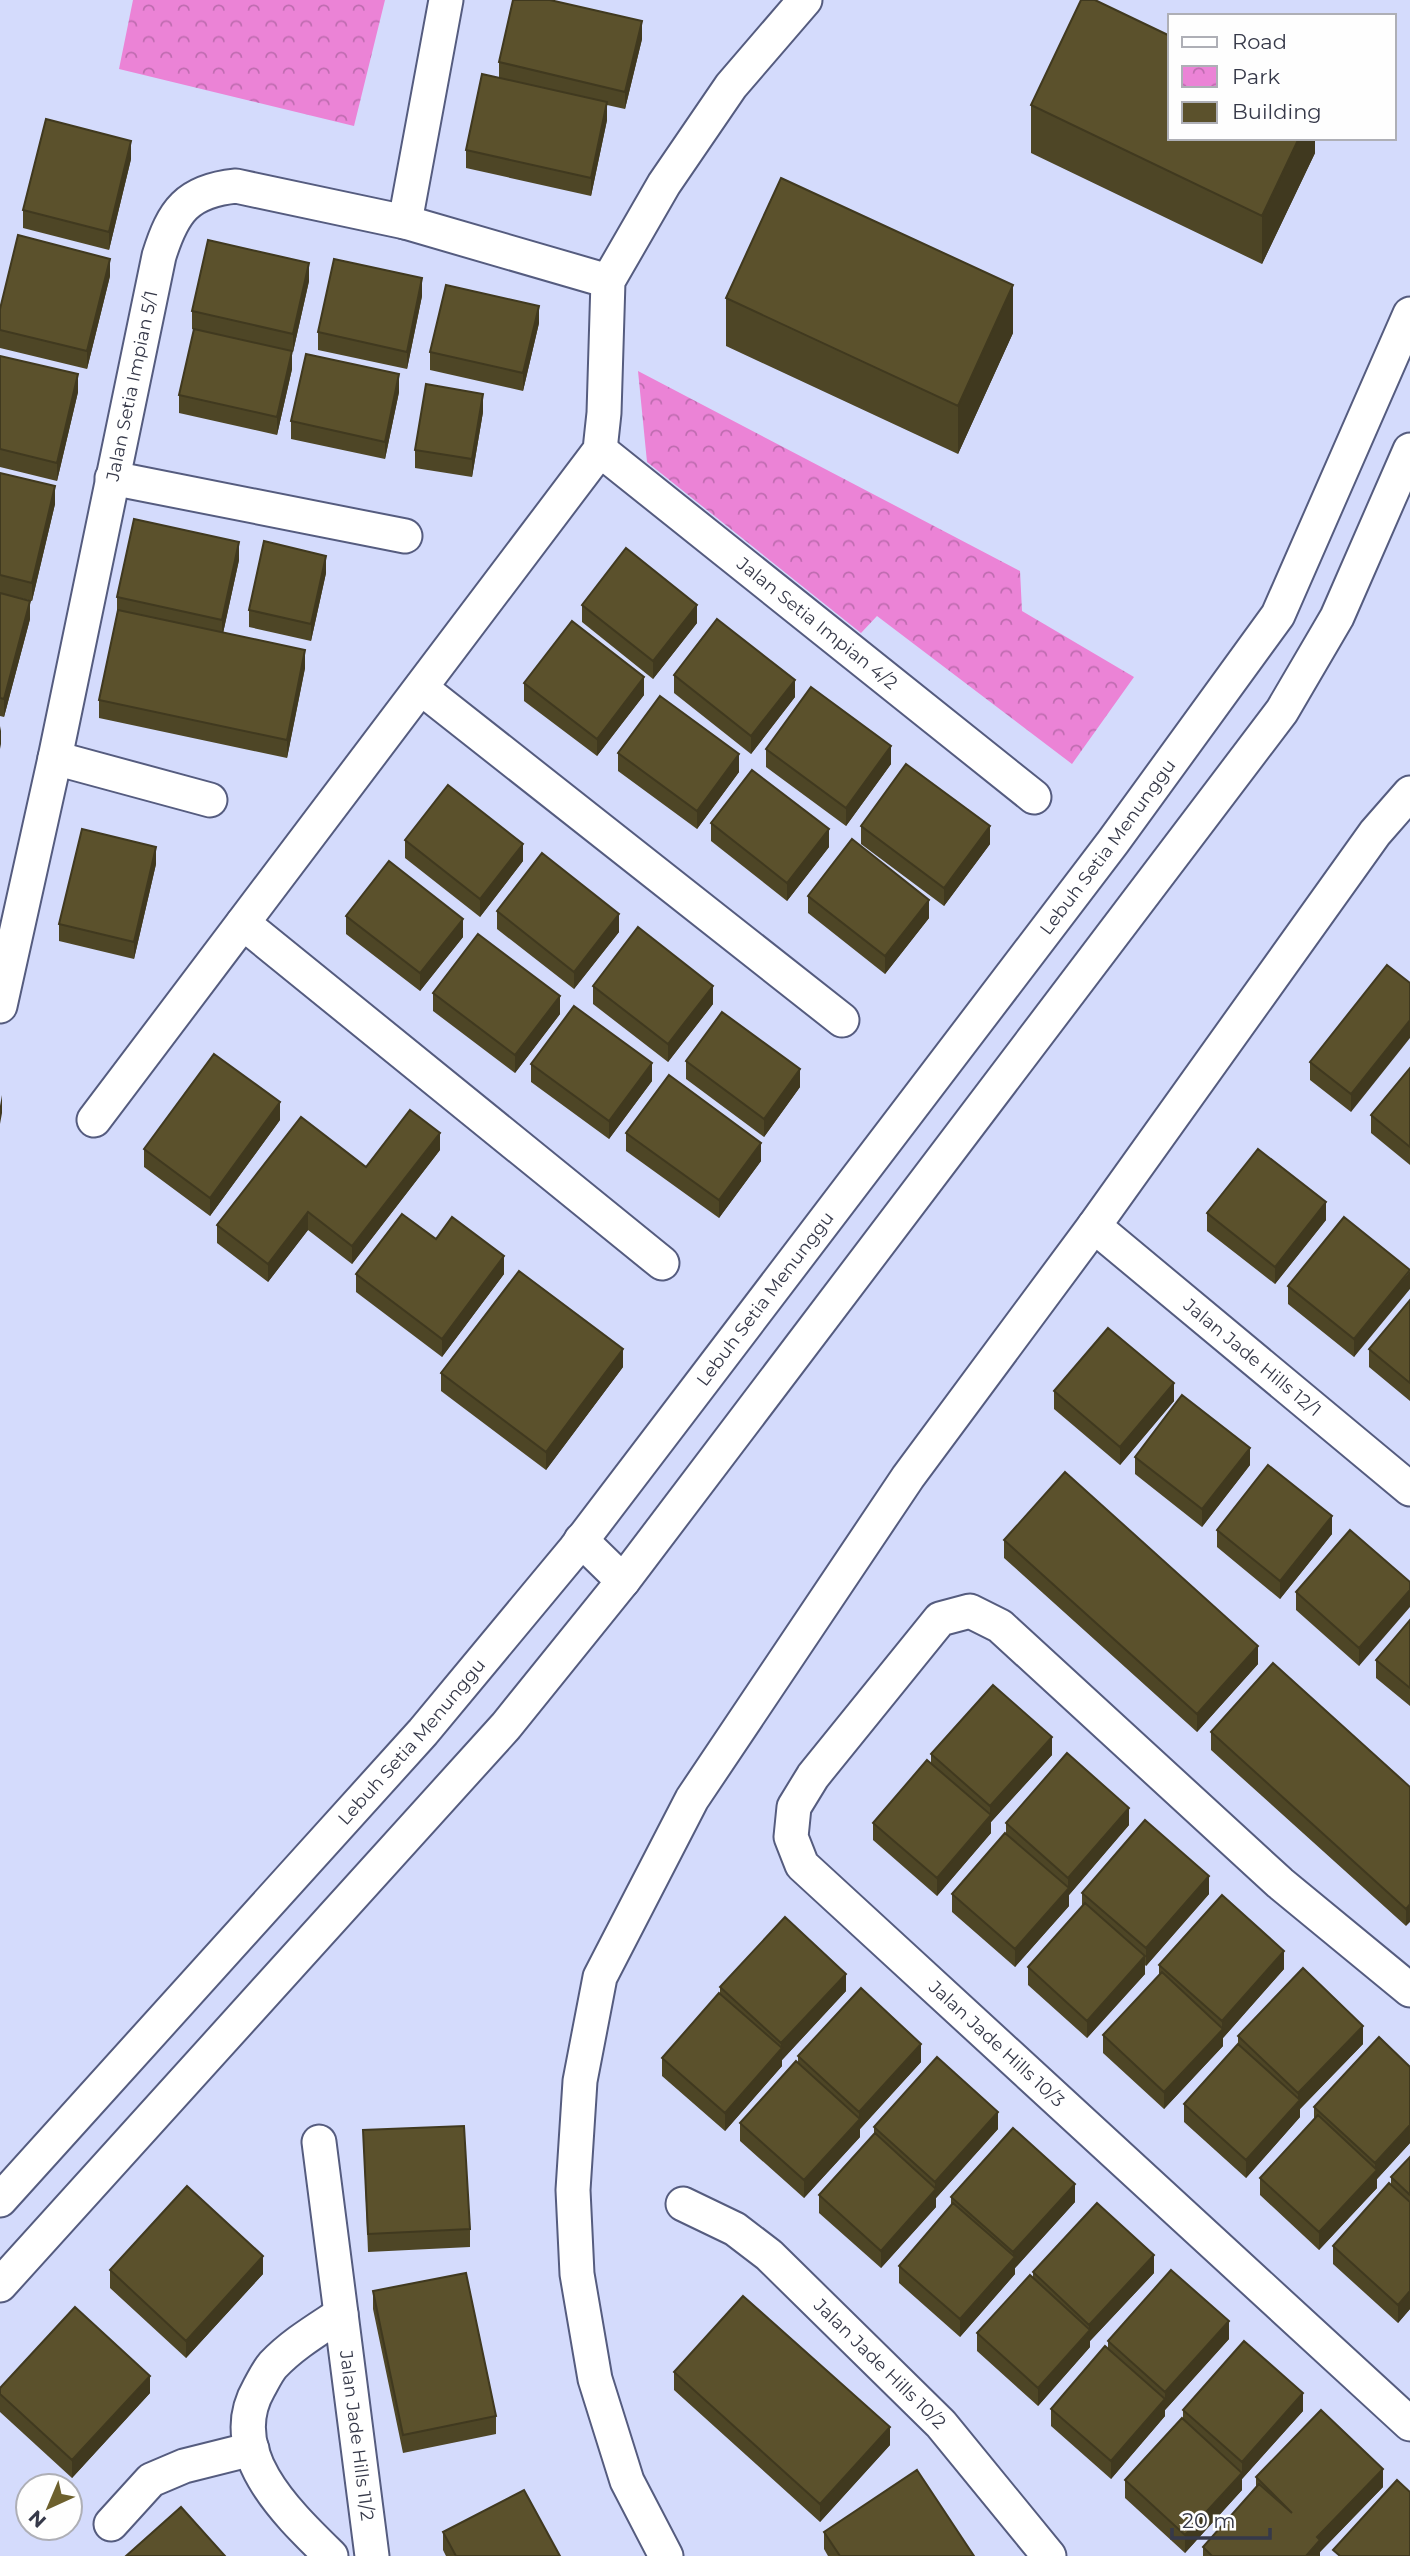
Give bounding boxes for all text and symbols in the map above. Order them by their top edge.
legend [1168,14,1396,140]
text: Road [1232,29,1287,54]
text: Park [1232,64,1280,89]
text: Building [1232,99,1322,124]
street label: Jalan Setia Impian 5/1 [101,289,163,484]
street label: Jalan Setia Impian 4/2 [732,552,902,694]
street label: Lebuh Setia Menunggu [1035,755,1180,939]
street label: Lebuh Setia Menunggu [692,1207,839,1390]
street label: Jalan Jade Hills 12/1 [1178,1294,1326,1421]
street label: Lebuh Setia Menunggu [333,1654,490,1830]
street label: Jalan Jade Hills 10/3 [924,1976,1069,2112]
street label: Jalan Jade Hills 10/2 [809,2294,951,2434]
street label: Jalan Jade Hills 11/2 [335,2348,378,2522]
north arrow [14,2472,84,2542]
scale bar [1172,2496,1270,2540]
text: N [24,2505,51,2532]
text: 20 m [1182,2508,1236,2533]

